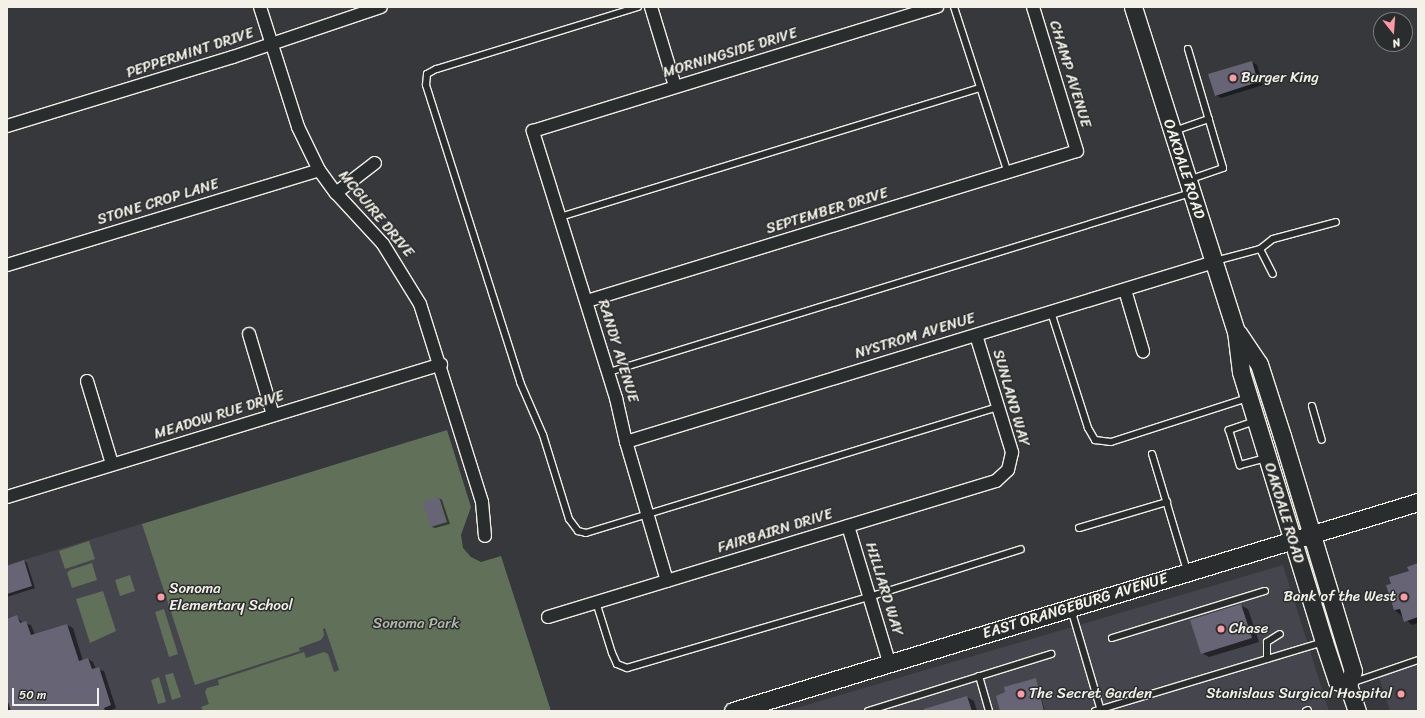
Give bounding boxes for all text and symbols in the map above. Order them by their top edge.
north arrow [1373,12,1413,52]
street label: CHAMP AVENUE [1045,19,1095,129]
street label: PEPPERMINT DRIVE [124,24,256,82]
street label: MORNINGSIDE DRIVE [660,24,800,82]
text: N [1390,33,1403,53]
place label: Burger King [1241,69,1319,87]
marker: Burger King [1228,73,1238,83]
street label: OAKDALE ROAD [1159,117,1209,221]
street label: MCGUIRE DRIVE [334,167,418,261]
street label: STONE CROP LANE [95,175,221,229]
street label: SEPTEMBER DRIVE [764,184,890,238]
street label: RANDY AVENUE [594,298,642,404]
street label: NYSTROM AVENUE [853,309,977,363]
street label: SUNLAND WAY [989,348,1033,448]
street label: MEADOW RUE DRIVE [151,386,287,444]
street label: OAKDALE ROAD [1260,461,1308,565]
street label: FAIRBAIRN DRIVE [715,505,835,557]
street label: HILLIARD WAY [861,541,907,637]
street label: EAST ORANGEBURG AVENUE [980,569,1170,643]
place label: Sonoma Elementary School [169,579,293,614]
place label: Bank of the West [1282,588,1396,606]
marker: Sonoma Elementary School [156,592,166,602]
marker: Bank of the West [1399,592,1409,602]
park label: Sonoma Park [373,615,459,633]
place label: Chase [1229,620,1268,638]
marker: Chase [1216,624,1226,634]
scale bar [14,680,101,706]
text: 50 m [19,684,46,706]
place label: The Secret Garden [1029,685,1152,703]
place label: Stanislaus Surgical Hospital [1206,685,1392,703]
marker: Stanislaus Surgical Hospital [1395,688,1407,700]
marker: The Secret Garden [1016,689,1026,699]

